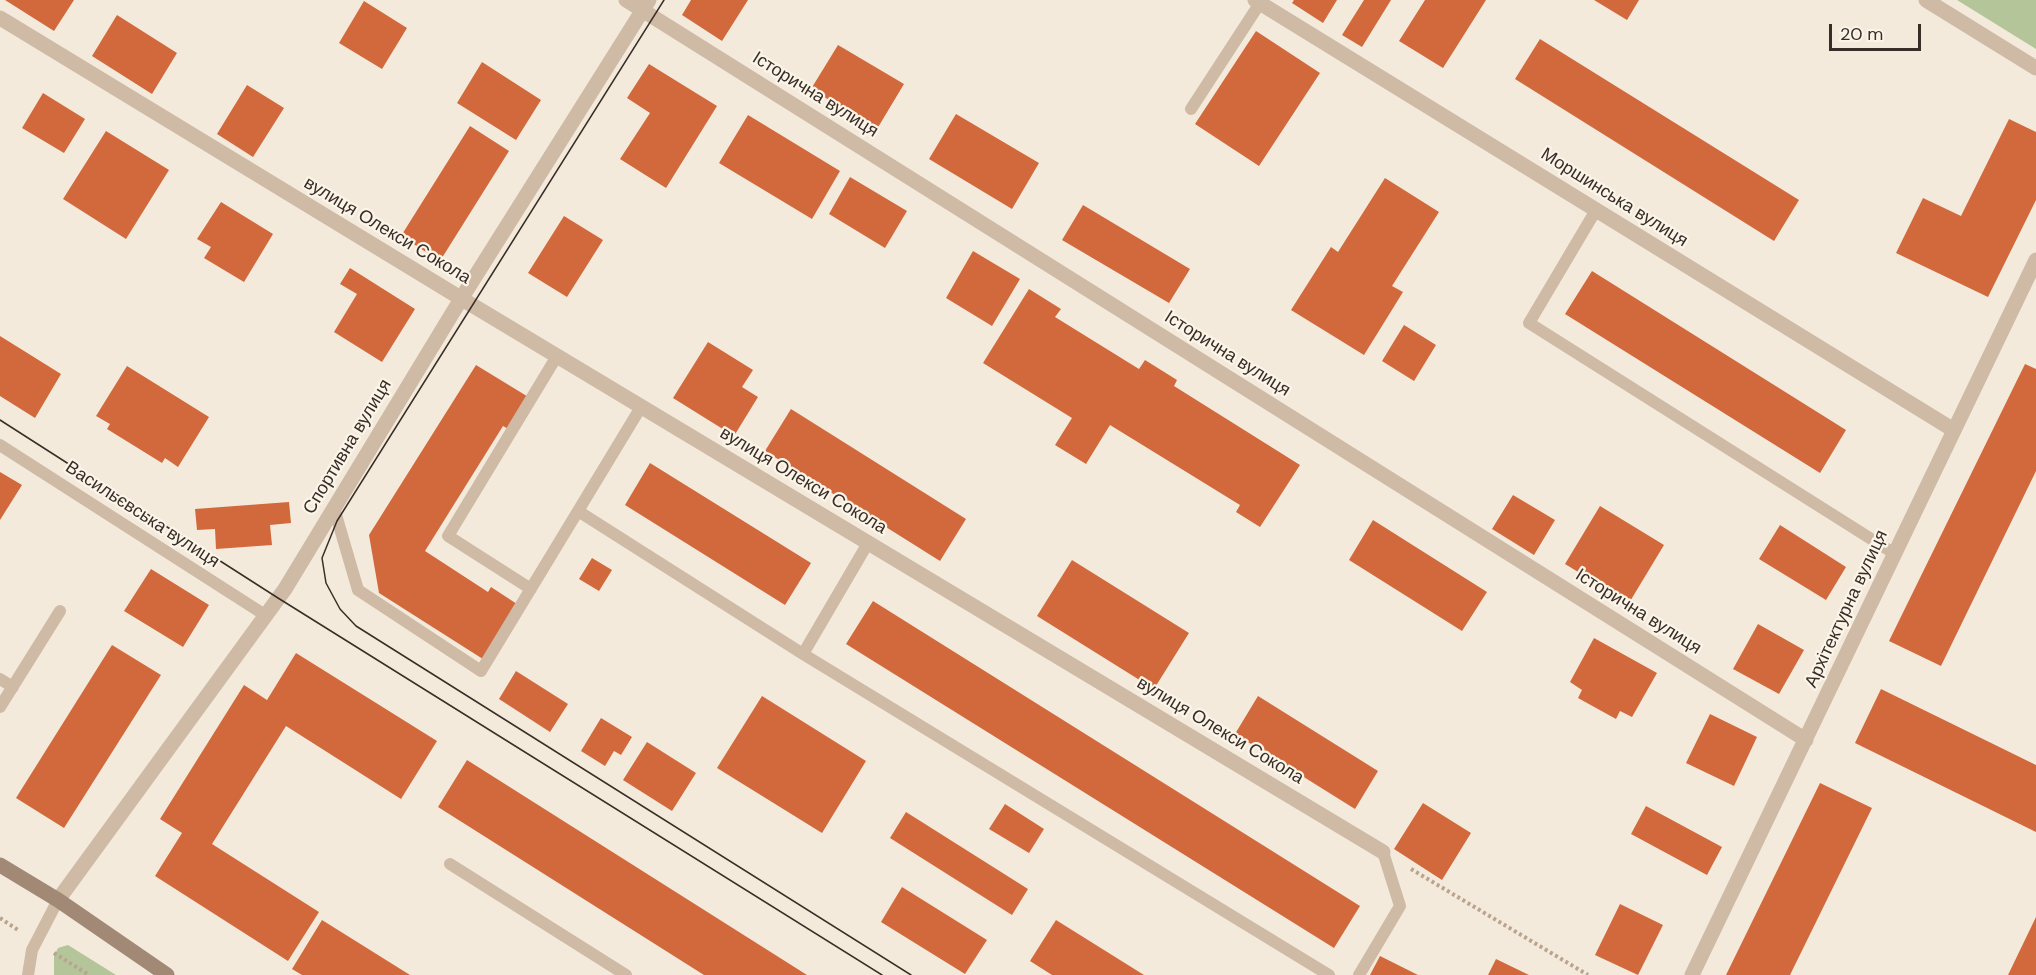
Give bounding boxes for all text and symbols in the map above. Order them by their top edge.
scale bar [1832,12,1924,50]
text: 20 m [1840,22,1883,46]
street label: Історична вулиця [748,48,882,142]
street label: Моршинська вулиця [1536,144,1692,252]
street label: вулиця Олекси Сокола [300,173,474,289]
street label: Історична вулиця [1160,307,1294,401]
street label: Спортивна вулиця [299,376,397,518]
street label: вулиця Олекси Сокола [716,423,890,539]
street label: Васильєвська вулиця [61,457,223,573]
street label: Архітектурна вулиця [1801,527,1893,691]
street label: Історична вулиця [1571,565,1705,659]
street label: вулиця Олекси Сокола [1133,673,1307,789]

